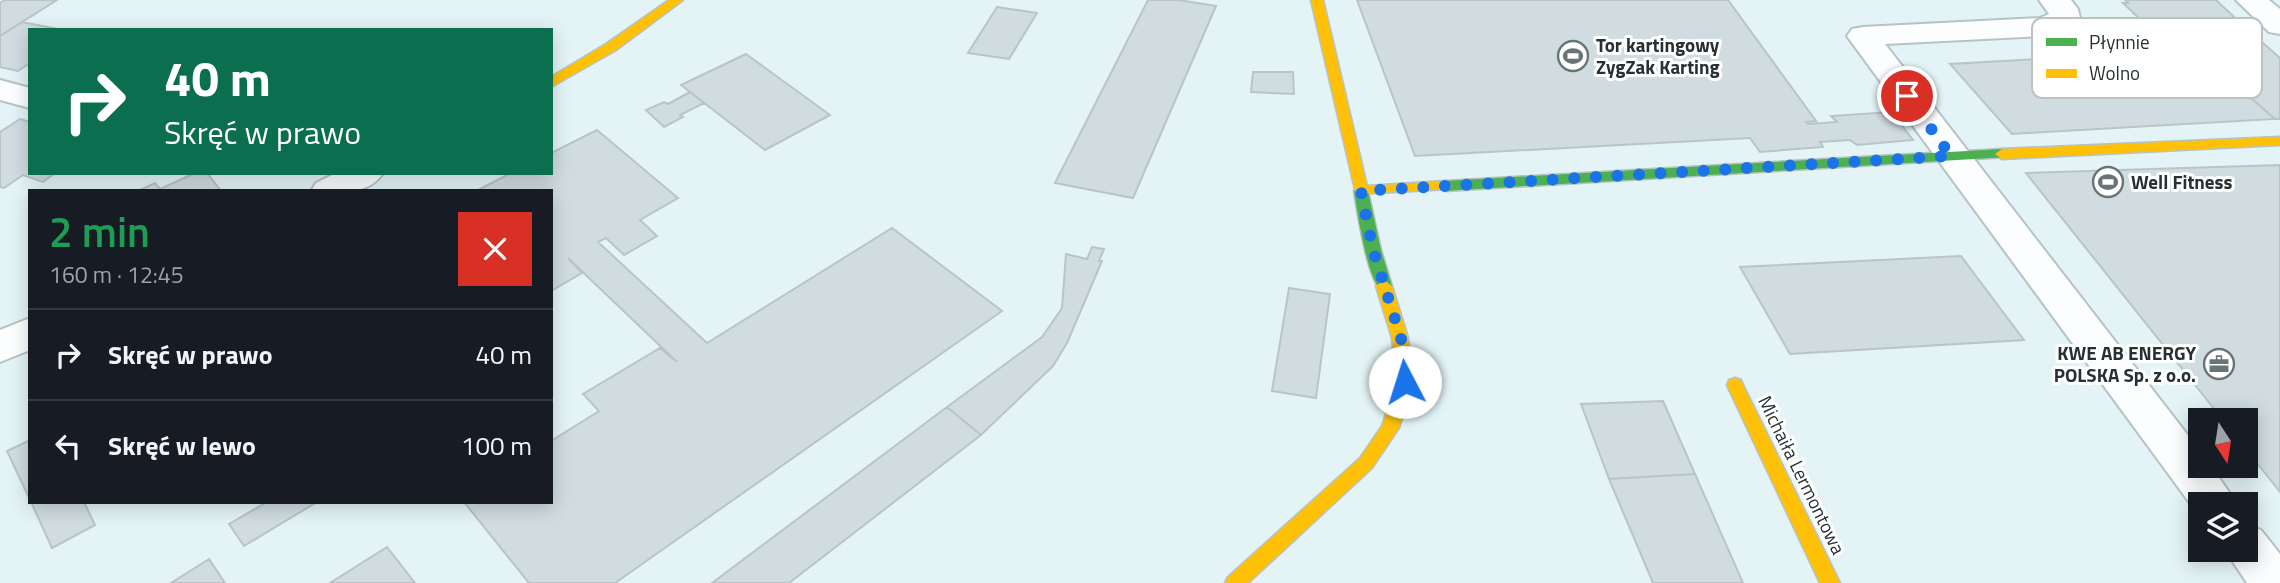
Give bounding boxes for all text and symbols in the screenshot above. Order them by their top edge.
legend [2032,18,2262,98]
text: Płynnie [2089,27,2150,56]
place label: Tor kartingowy ZygZak Karting [1596,30,1720,81]
sports icon: Tor kartingowy ZygZak Karting [1556,39,1590,73]
text: 40 m [164,40,271,115]
icon: right [49,56,140,147]
text: Wolno [2089,58,2140,87]
pin [1877,66,1937,126]
icon: arrive [1888,77,1926,115]
text: Skręć w prawo [164,108,361,156]
sports icon: Well Fitness [2091,165,2125,199]
place label: Well Fitness [2131,167,2233,196]
text: 2 min [49,199,150,263]
button: close [458,212,532,286]
text: 160 m · 12:45 [49,257,184,292]
text: Skręć w prawo [108,335,273,374]
text: 40 m [475,335,532,374]
icon: right [49,336,87,374]
place label: KWE AB ENERGY POLSKA Sp. z o.o. [2054,338,2196,389]
position arrow [1368,345,1442,419]
office icon: KWE AB ENERGY POLSKA Sp. z o.o. [2202,347,2236,381]
street label: Michaiła Lermontowa [1751,390,1854,560]
north arrow [2188,408,2258,478]
map controls [2188,408,2258,562]
text: Skręć w lewo [108,426,256,465]
text: 100 m [461,426,532,465]
icon: left [49,427,87,465]
button: layers [2188,492,2258,562]

